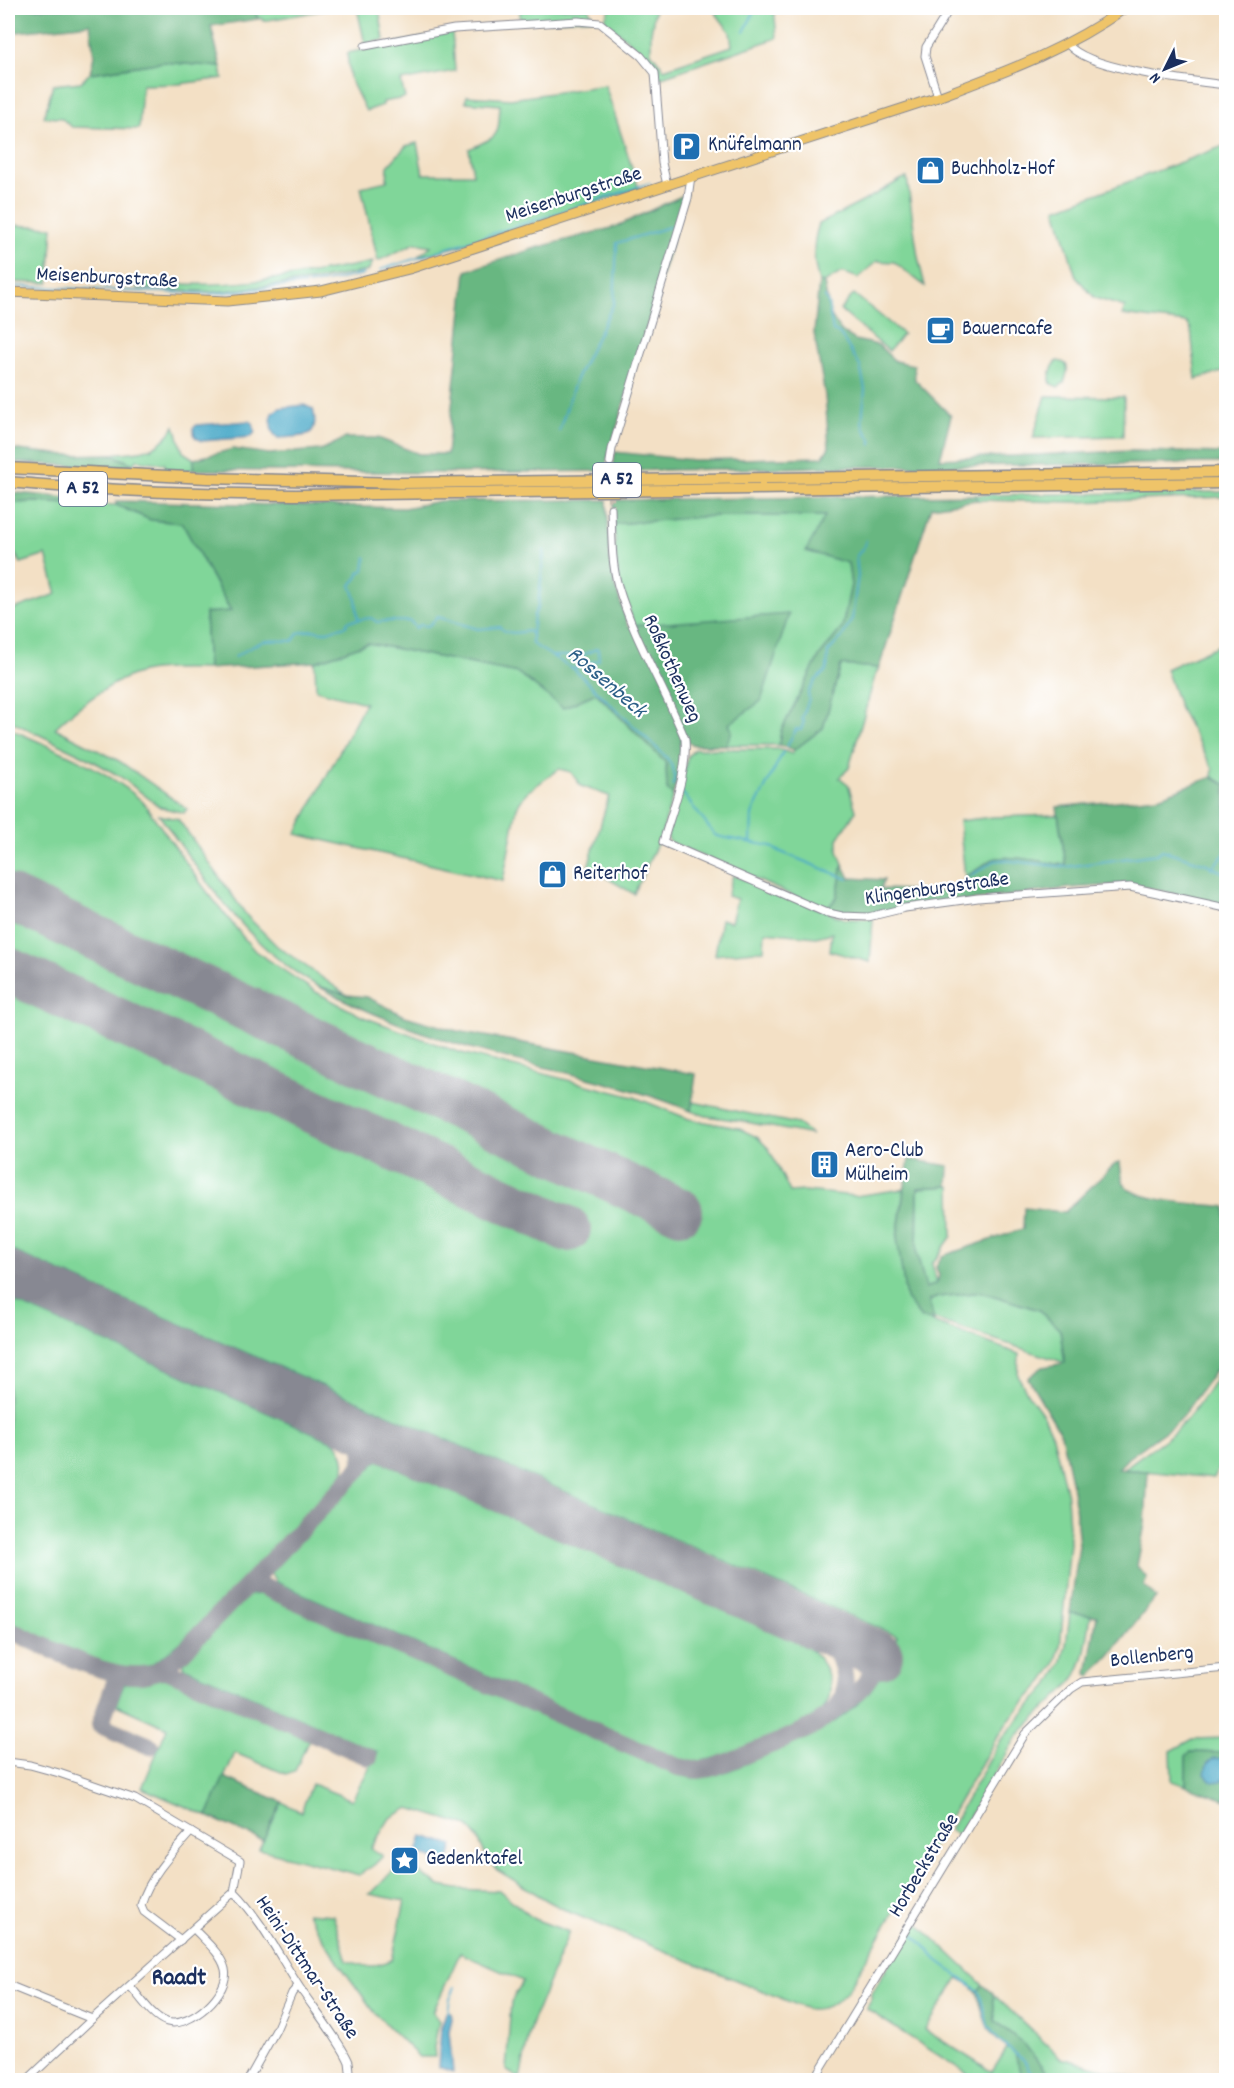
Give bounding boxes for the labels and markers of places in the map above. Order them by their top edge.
parking icon: Knüfelmann [671,130,703,162]
place label: Knüfelmann [708,131,802,161]
shop icon: Buchholz-Hof [914,154,946,186]
place label: Buchholz-Hof [951,155,1055,185]
cafe icon: Bauerncafe [925,314,957,346]
place label: Bauerncafe [962,315,1053,345]
shop icon: Reiterhof [536,859,568,891]
place label: Reiterhof [573,860,648,890]
place label: Aero-Club Mülheim [845,1137,924,1191]
building icon: Aero-Club Mülheim [808,1148,840,1180]
place icon: Gedenktafel [389,1844,421,1876]
place label: Gedenktafel [426,1845,522,1875]

